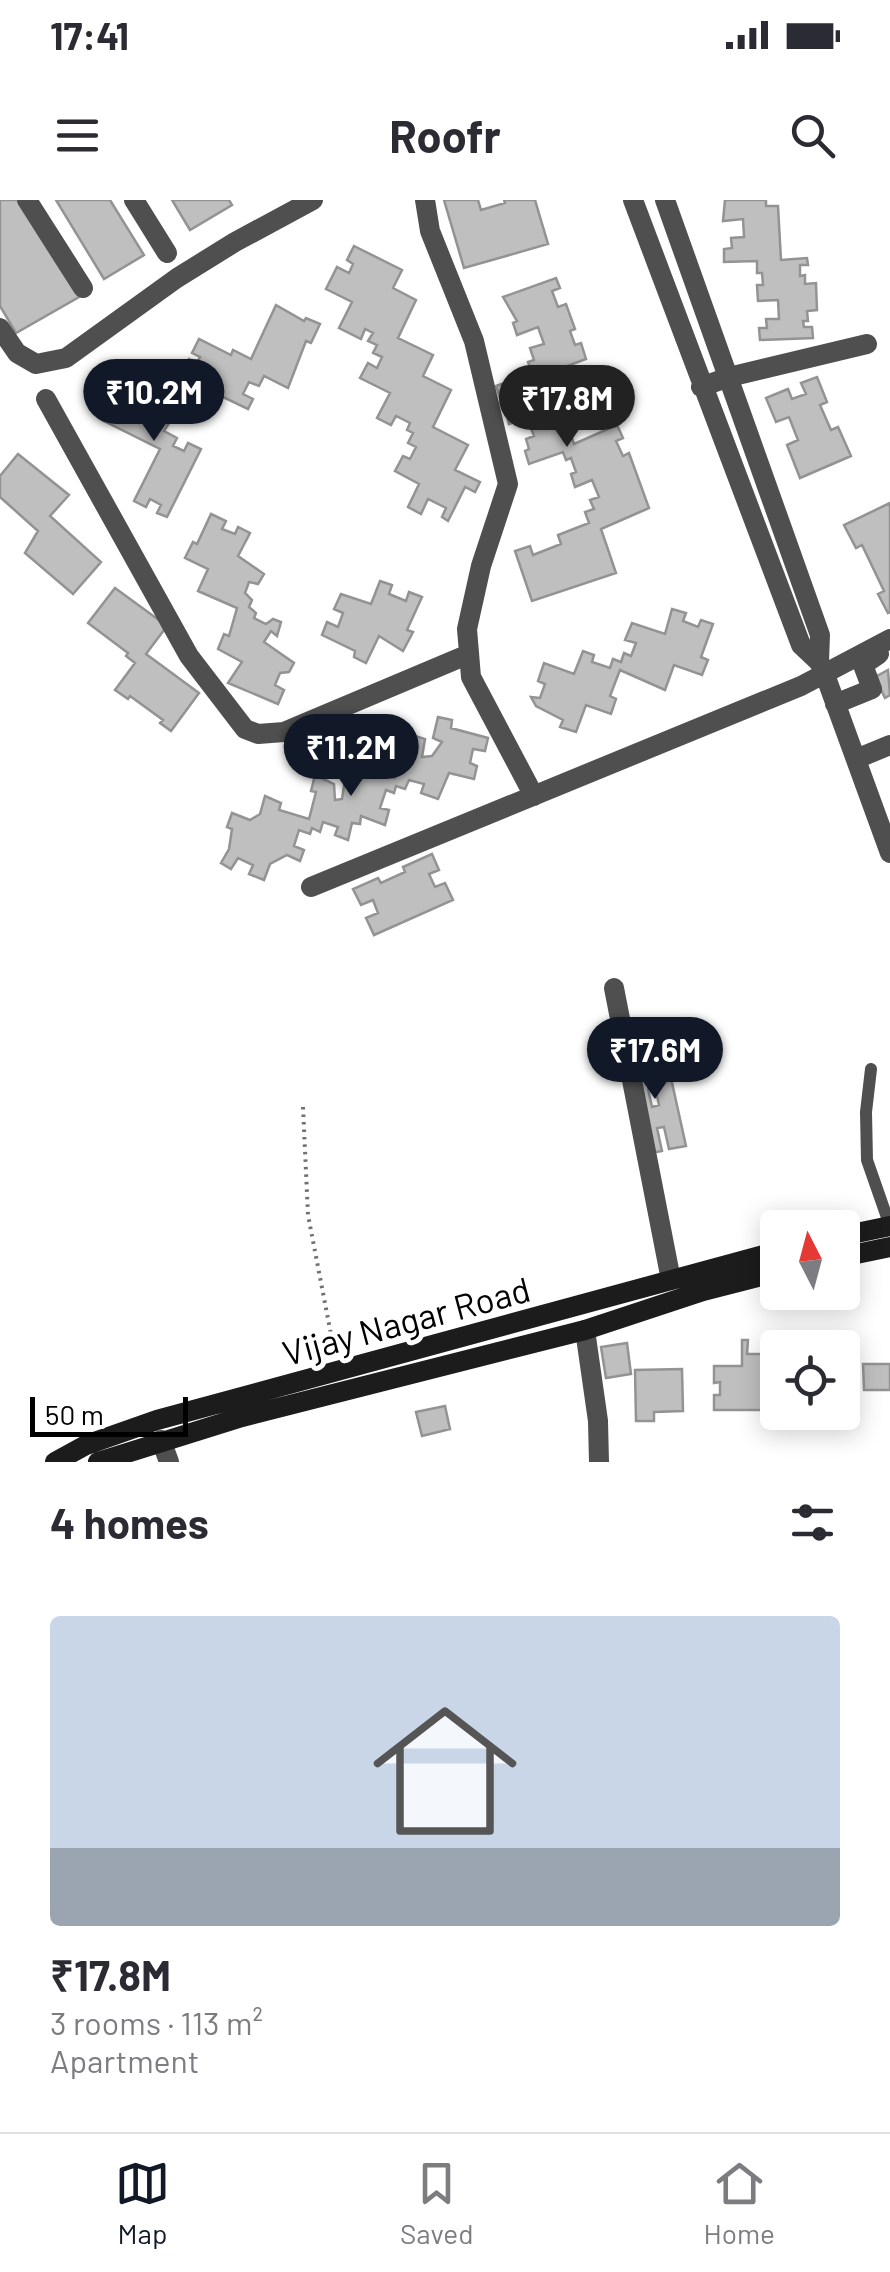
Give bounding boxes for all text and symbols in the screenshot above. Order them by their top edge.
text: 17:41 [50,12,129,58]
icon: menu [50,108,105,163]
text: Roofr [389,108,501,162]
icon: search [785,108,840,163]
pin: ₹10.2M [73,359,235,444]
pin: ₹17.8M [486,365,648,450]
text: ₹10.2M [105,372,203,410]
text: ₹17.8M [521,378,613,416]
pin: ₹11.2M [270,714,432,799]
text: ₹11.2M [306,727,396,765]
pin: ₹17.6M [574,1017,736,1102]
text: ₹17.6M [609,1030,701,1068]
north arrow [760,1210,860,1310]
map controls [760,1210,860,1430]
street label: Vijay Nagar Road [278,1267,534,1373]
button: locate [760,1330,860,1430]
scale bar [30,1392,188,1436]
text: 50 m [45,1397,104,1431]
icon: filters [785,1495,840,1550]
text: 4 homes [50,1497,209,1547]
icon: home [355,1681,535,1861]
text: ₹17.8M [50,1949,171,1999]
text: 3 rooms · 113 m² [50,2003,263,2041]
text: Apartment [50,2041,199,2079]
tab: Map [115,2156,170,2250]
tab: Saved [400,2156,474,2250]
tab: Home [704,2156,775,2250]

